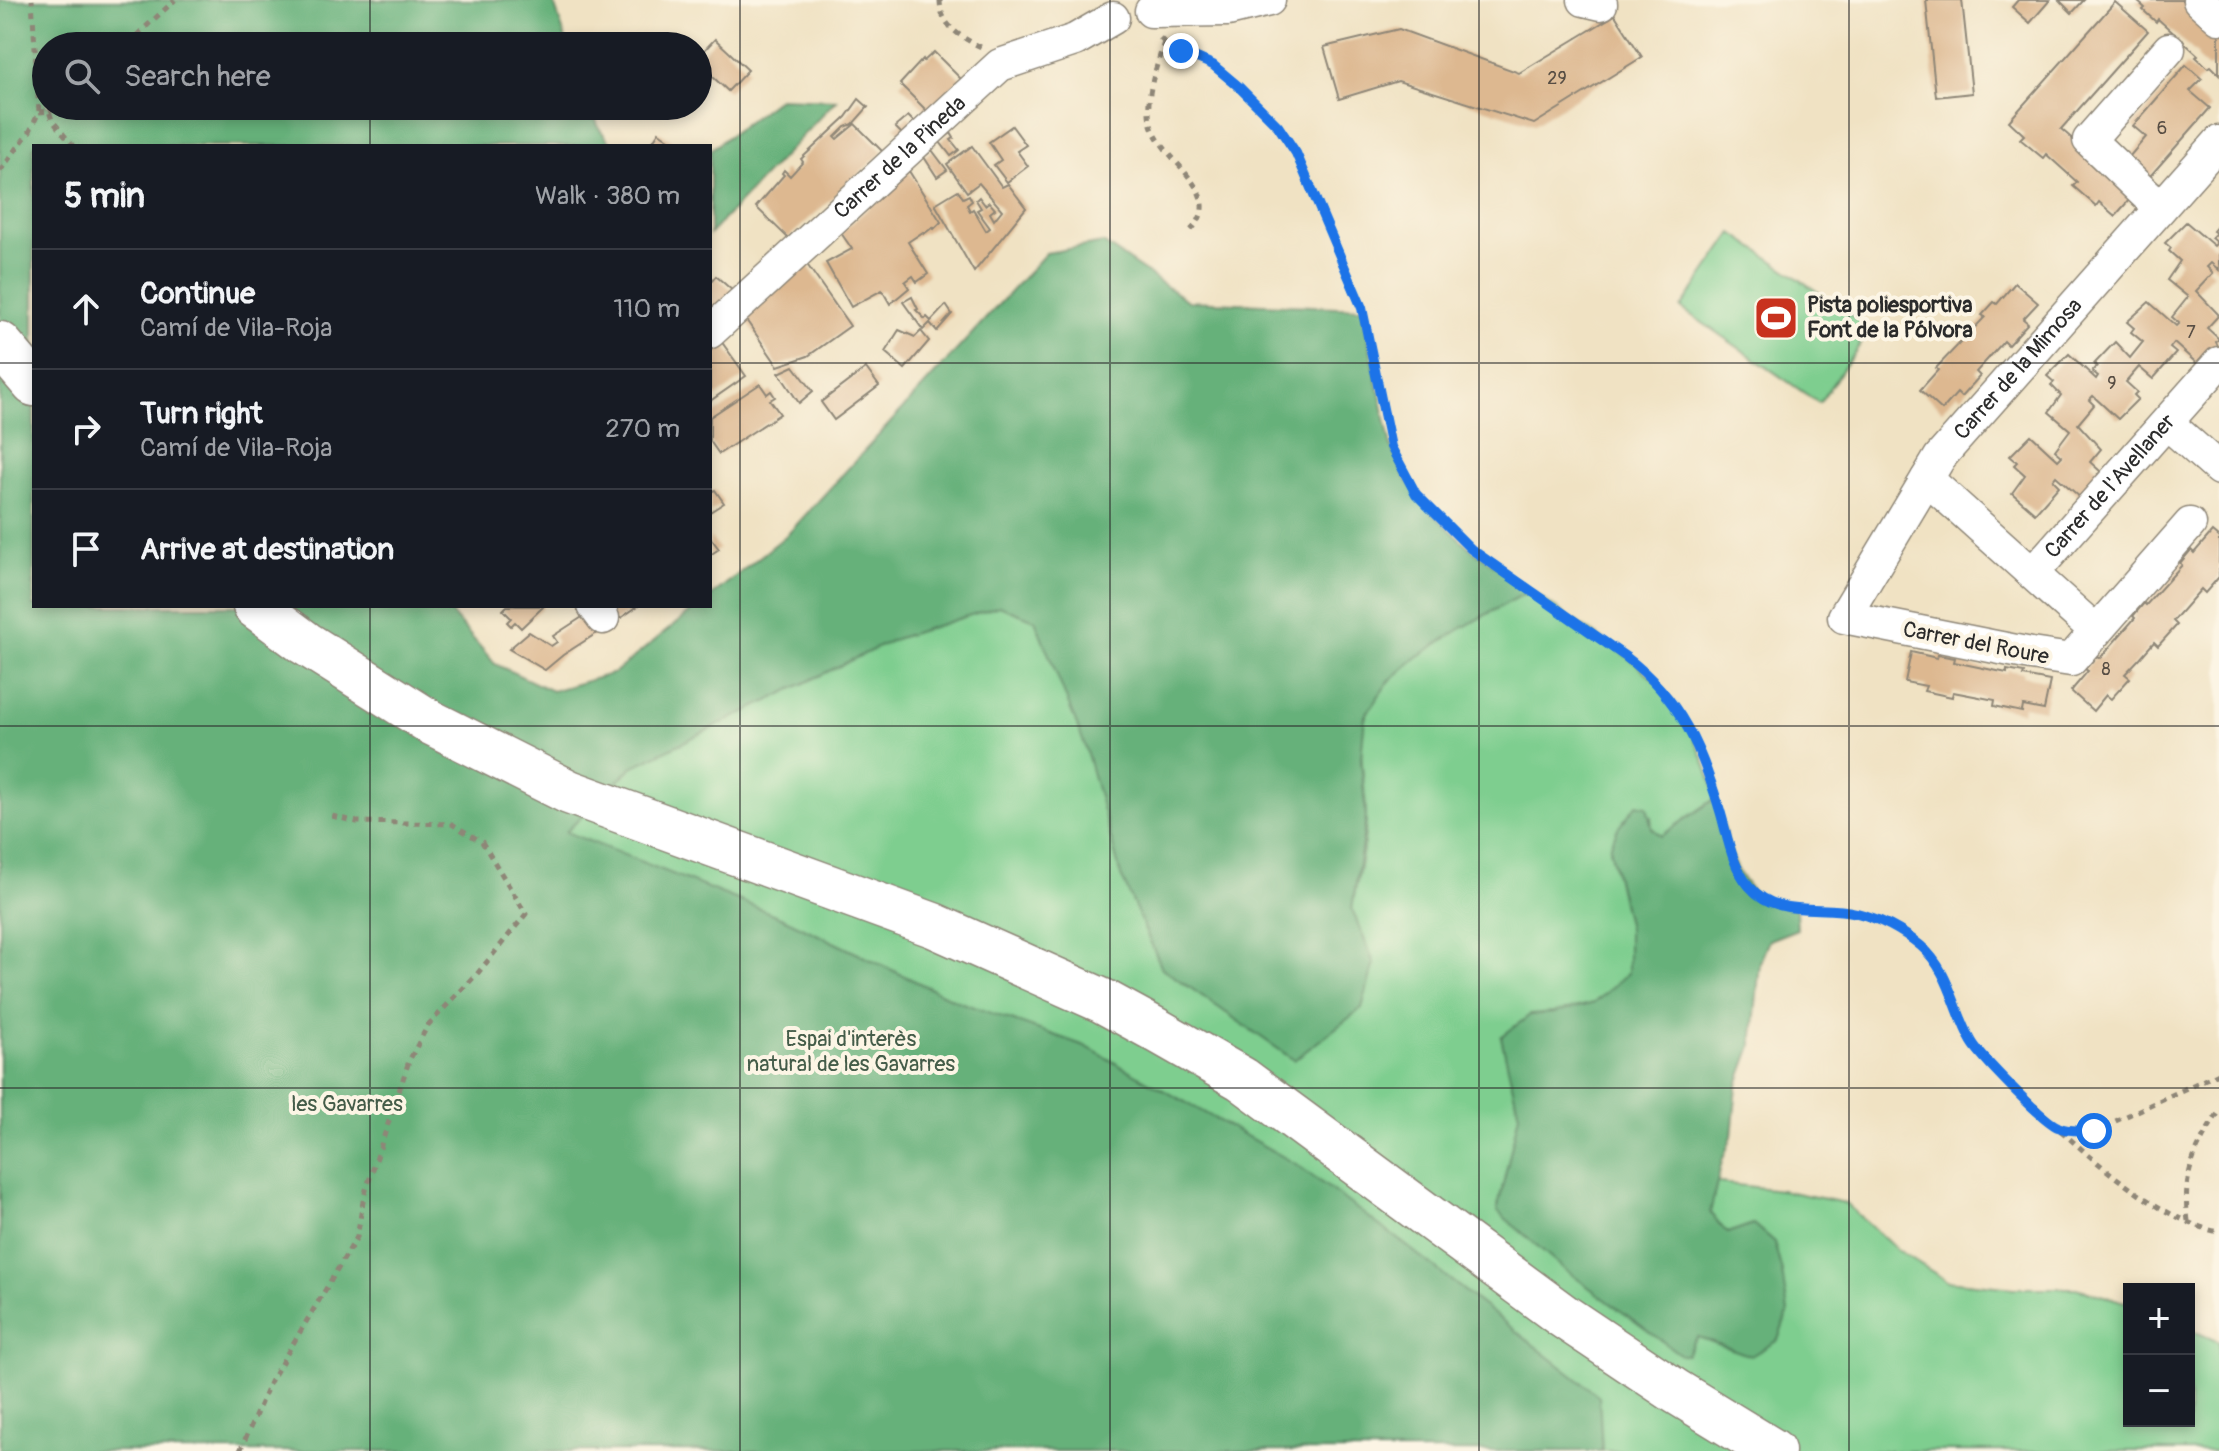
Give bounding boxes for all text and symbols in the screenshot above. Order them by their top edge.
search box [32,32,712,120]
route end [1163,33,1199,69]
icon: search [60,54,104,98]
text: Search here [124,58,271,95]
house number: 29 [1547,67,1567,90]
street label: Carrer de la Pineda [828,89,972,225]
house number: 6 [2157,117,2167,140]
text: 5 min [64,175,145,218]
text: Walk · 380 m [535,180,680,212]
text: Continue [140,275,255,312]
icon: ahead [64,287,108,331]
place label: Pista poliesportiva Font de la Pólvora [1807,291,1973,344]
street label: Carrer de la Mimosa [1948,292,2088,446]
text: 110 m [613,293,680,325]
sports icon: Pista poliesportiva Font de la Pólvora [1752,294,1800,342]
text: Camí de Vila-Roja [140,312,332,344]
house number: 7 [2186,321,2196,344]
house number: 9 [2107,372,2117,395]
text: Turn right [140,395,263,432]
icon: right [64,407,108,451]
street label: Carrer de l'Avellaner [2038,408,2181,564]
text: 270 m [605,413,680,445]
text: Camí de Vila-Roja [140,432,332,464]
icon: arrive [64,527,108,571]
text: Arrive at destination [140,531,394,568]
street label: Carrer del Roure [1901,615,2052,671]
house number: 8 [2101,658,2111,681]
park label: Espai d'interès natural de les Gavarres [747,1025,955,1078]
park label: les Gavarres [291,1090,403,1118]
route start [2076,1113,2112,1149]
map controls [2123,1283,2195,1427]
button: + [2123,1283,2195,1355]
button: − [2123,1355,2195,1427]

